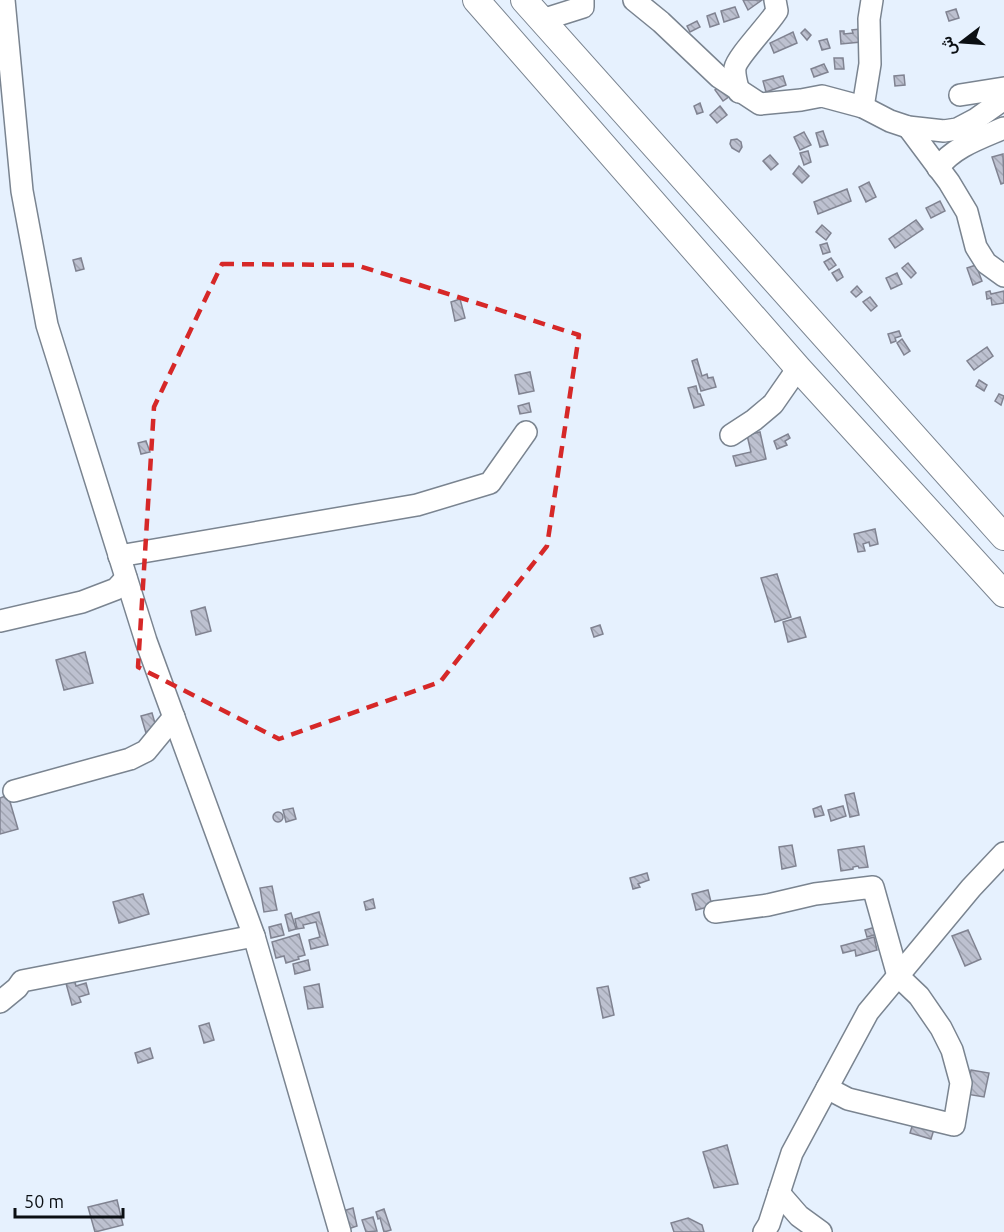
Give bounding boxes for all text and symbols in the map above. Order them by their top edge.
north arrow [932,12,992,72]
text: ش [936,34,960,58]
scale bar [15,1181,123,1219]
text: 50 m [24,1191,64,1211]

